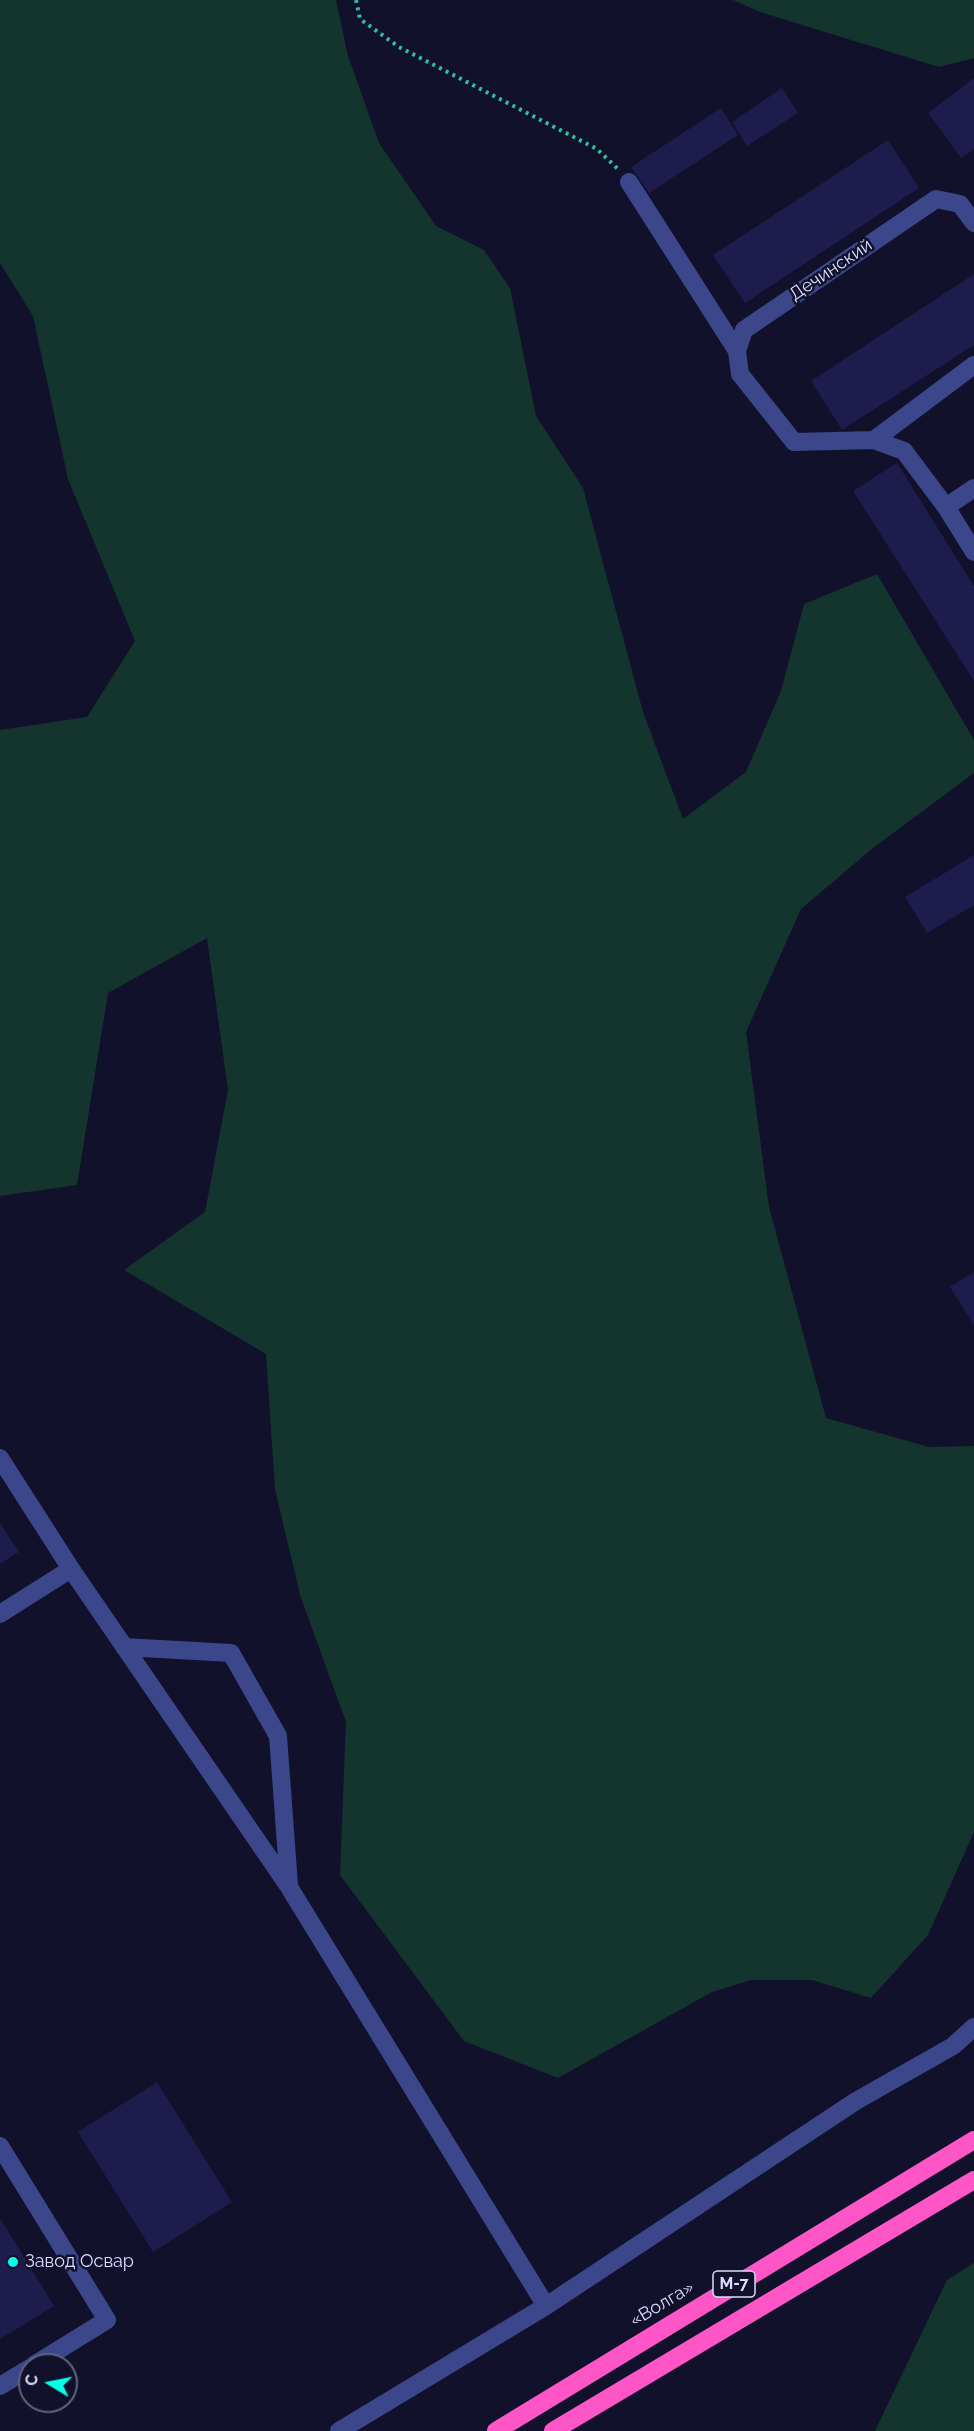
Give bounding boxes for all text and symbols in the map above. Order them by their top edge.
street label: Дечинский [786,234,876,306]
place label: Завод Освар [25,2251,134,2273]
marker: Завод Освар [6,2255,20,2269]
road number: М-7 [713,2271,755,2297]
street label: «Волга» [626,2277,698,2331]
north arrow [18,2353,78,2413]
text: С [21,2373,42,2387]

